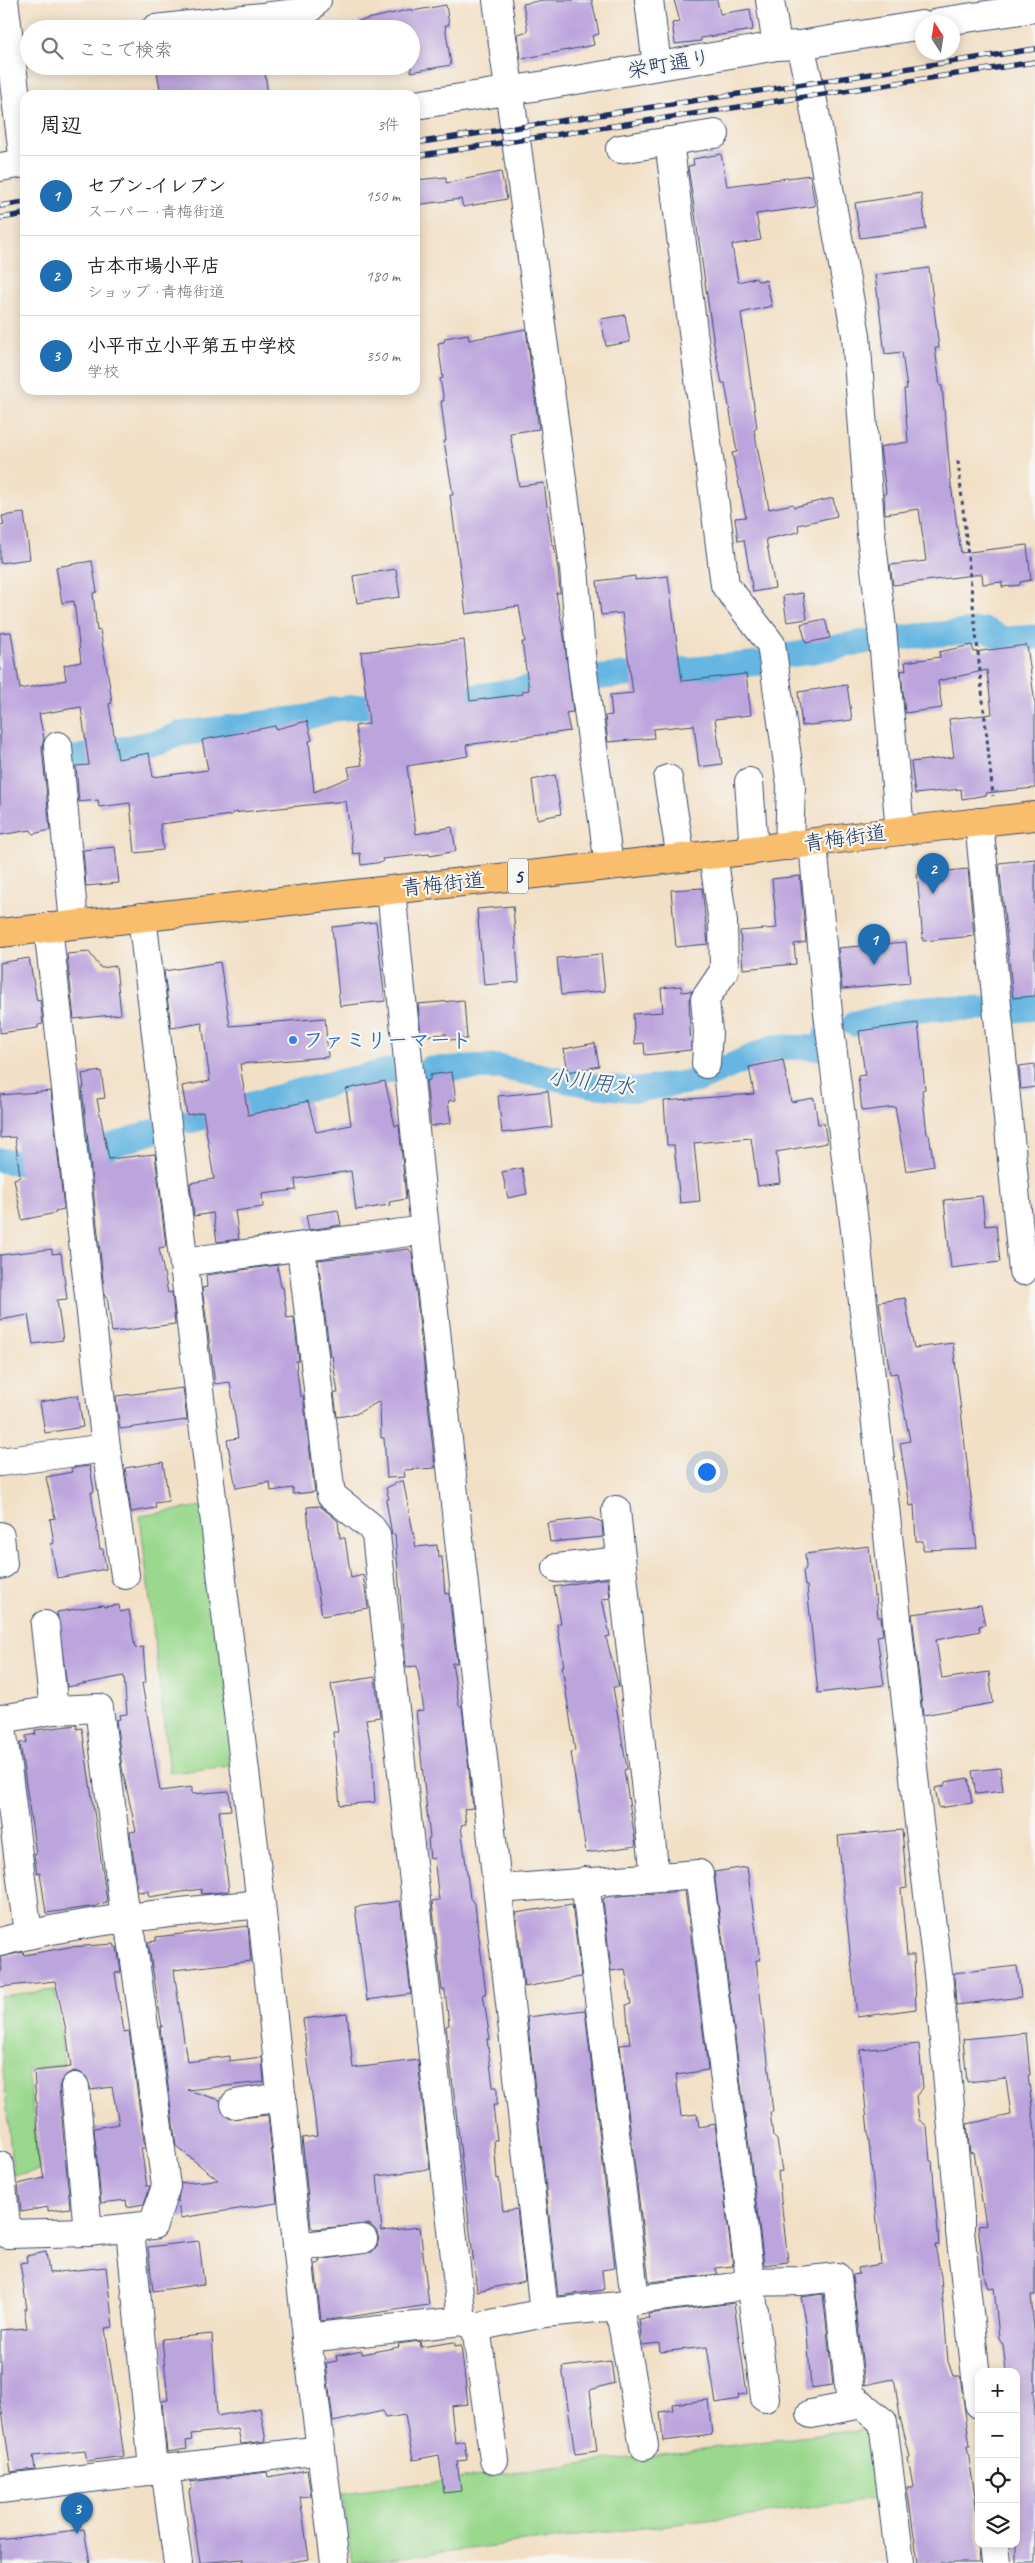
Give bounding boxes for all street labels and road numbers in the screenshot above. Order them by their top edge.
street label: 栄町通り [625,44,713,84]
street label: 青梅街道 [802,819,888,857]
road number: 5 [508,858,528,894]
street label: 青梅街道 [400,867,486,901]

